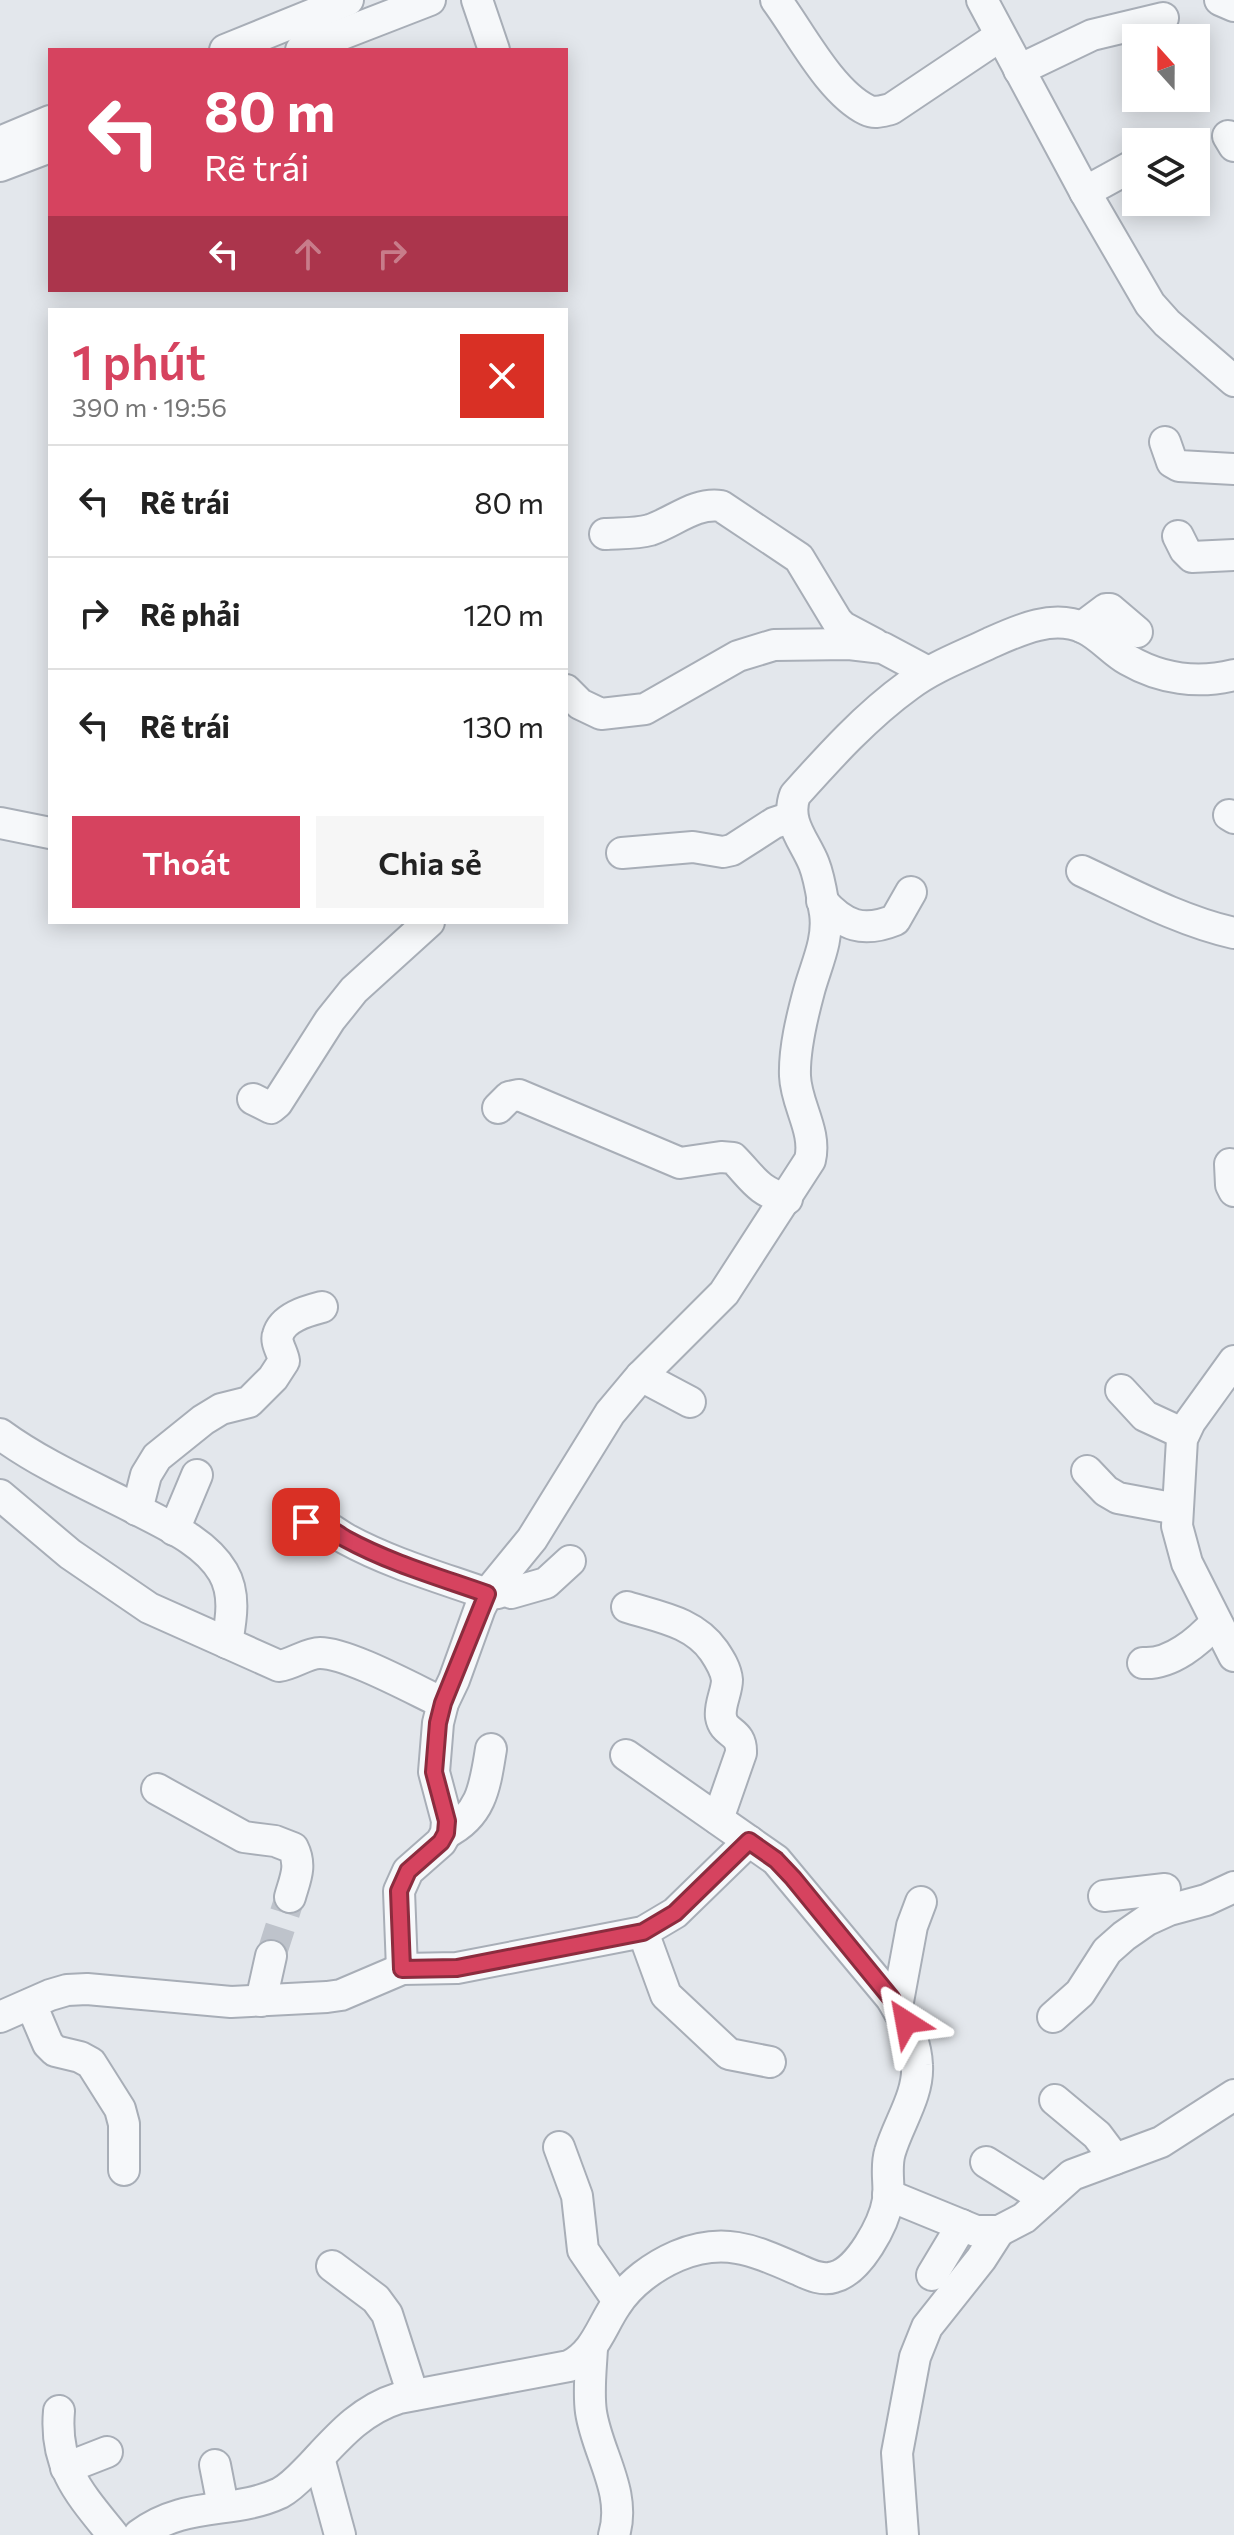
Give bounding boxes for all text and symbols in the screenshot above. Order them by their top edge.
north arrow [1122,24,1210,112]
map controls [1122,24,1210,216]
text: 80 m [204,75,335,144]
icon: left [72,80,176,184]
button: layers [1122,128,1210,216]
text: Rẽ trái [204,144,310,188]
icon: left [202,232,246,276]
icon: ahead [286,232,330,276]
icon: right [370,232,414,276]
text: 1 phút [72,331,206,390]
button: close [460,334,544,418]
text: 390 m · 19:56 [72,391,227,422]
icon: left [72,479,116,523]
text: Rẽ trái [140,483,230,520]
text: 80 m [474,483,544,520]
icon: right [72,591,116,635]
text: Rẽ phải [140,595,240,632]
text: 120 m [463,595,544,632]
icon: left [72,703,116,747]
text: Rẽ trái [140,707,230,744]
text: 130 m [463,707,544,744]
button: Thoát [72,816,300,908]
button: Chia sẻ [316,816,544,908]
pin [272,1488,340,1556]
icon: arrive [284,1500,328,1544]
position arrow [864,1980,948,2064]

